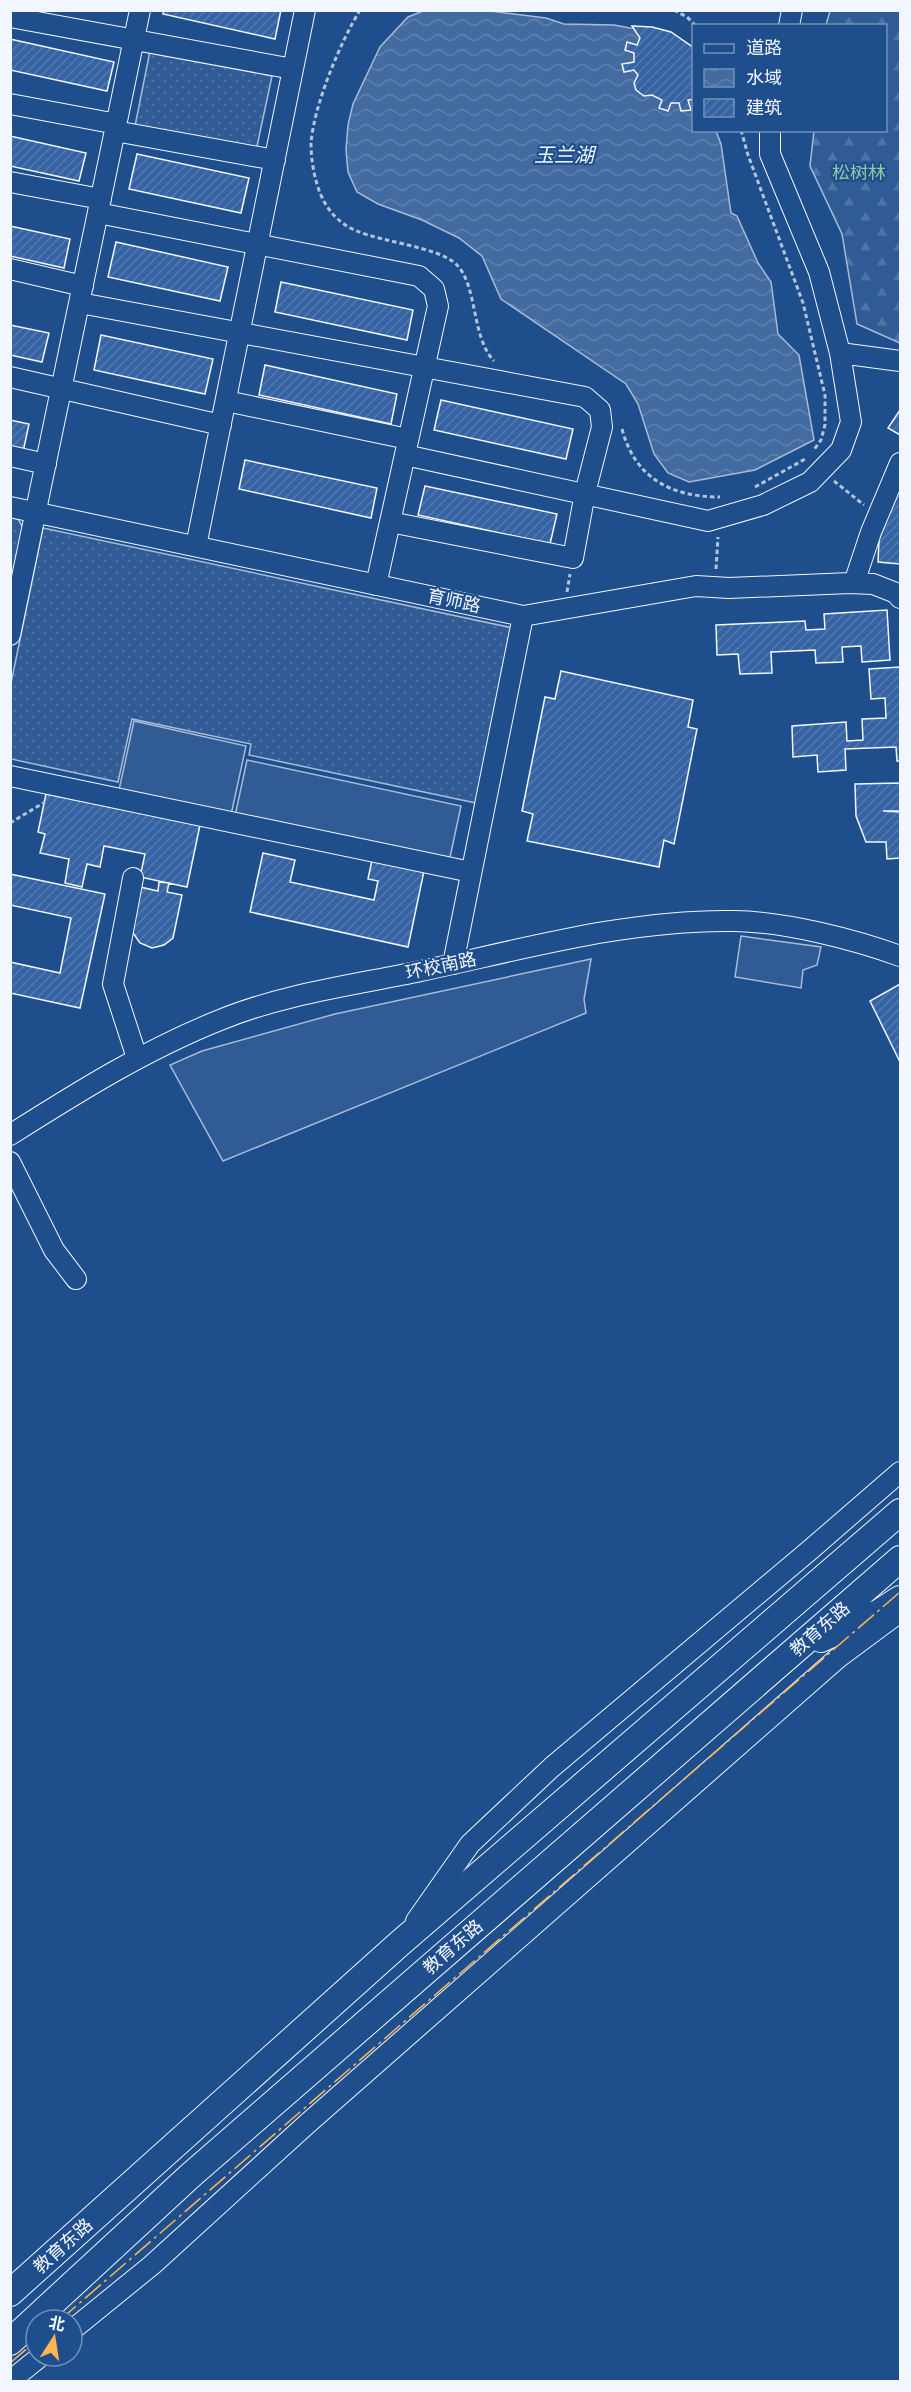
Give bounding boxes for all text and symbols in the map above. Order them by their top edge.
legend [692,24,887,132]
text: 道路 [746,34,782,61]
text: 水域 [746,64,782,91]
text: 建筑 [746,94,782,121]
water label: 玉兰湖 [534,139,597,170]
park label: 松树林 [832,159,886,186]
street label: 育师路 [425,582,483,619]
street label: 环校南路 [403,945,479,986]
street label: 教育东路 [784,1595,856,1662]
street label: 教育东路 [417,1913,489,1980]
street label: 教育东路 [27,2212,98,2280]
north arrow [24,2308,84,2368]
text: 北 [47,2310,67,2337]

